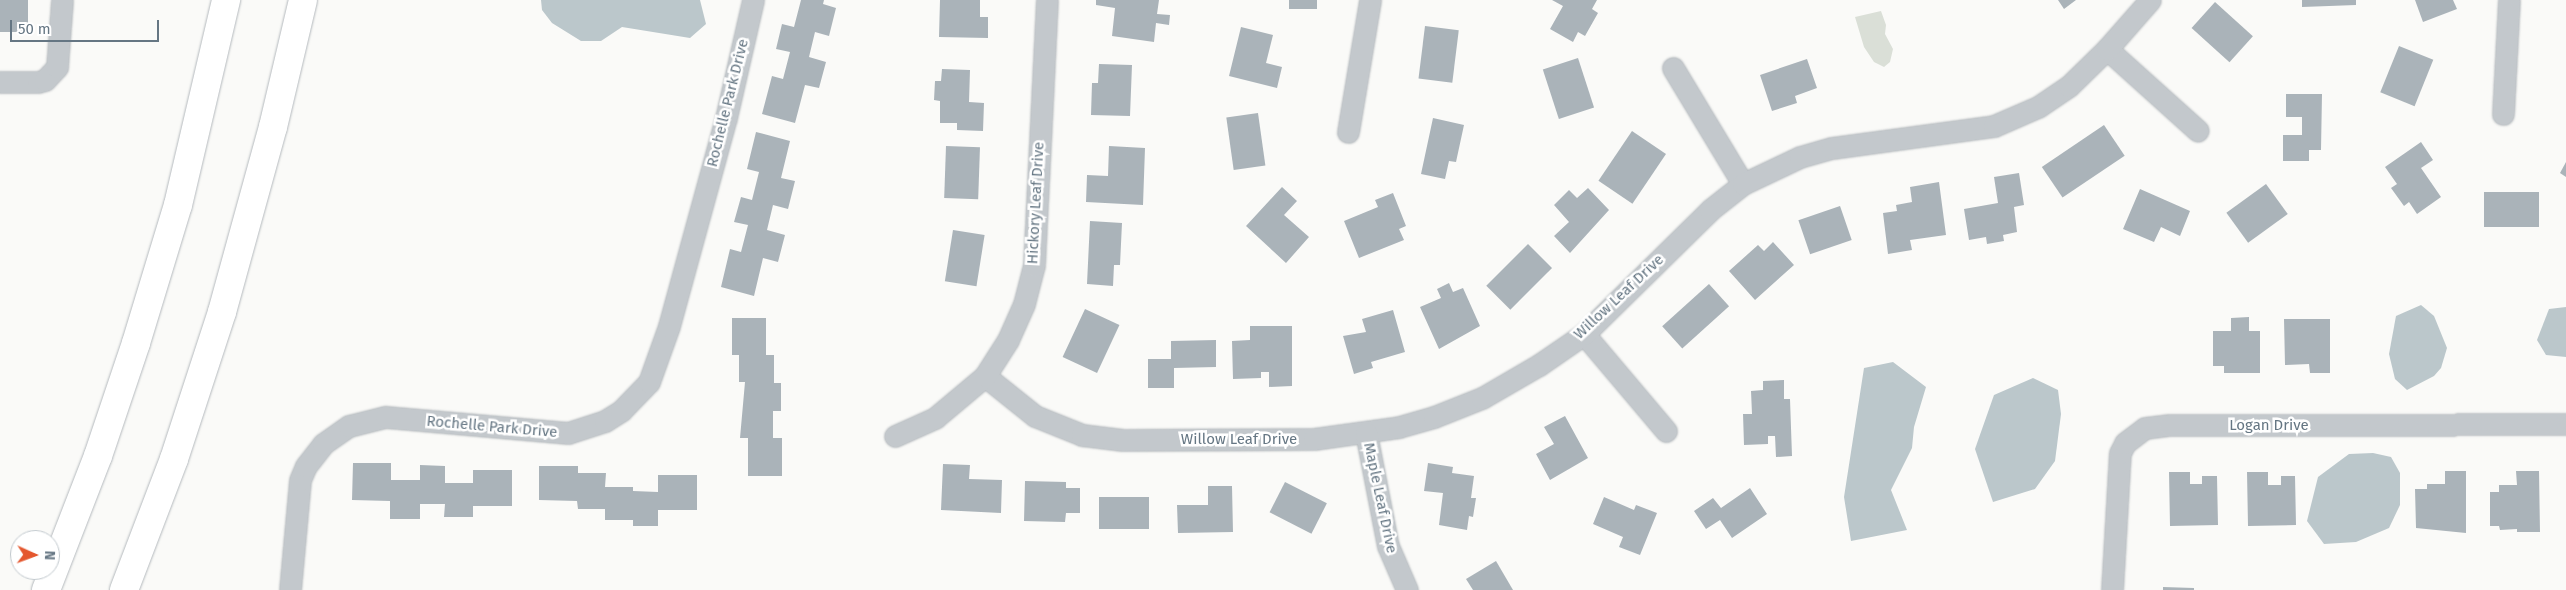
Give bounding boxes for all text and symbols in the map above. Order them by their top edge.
scale bar [12,10,161,42]
text: 50 m [18,20,51,38]
street label: Rochelle Park Drive [703,37,753,169]
street label: Hickory Leaf Drive [1024,141,1048,265]
street label: Willow Leaf Drive [1570,251,1668,343]
street label: Rochelle Park Drive [426,412,558,442]
street label: Logan Drive [2229,417,2309,435]
street label: Willow Leaf Drive [1181,431,1297,449]
street label: Maple Leaf Drive [1359,441,1401,555]
north arrow [10,530,60,580]
text: N [41,551,58,560]

